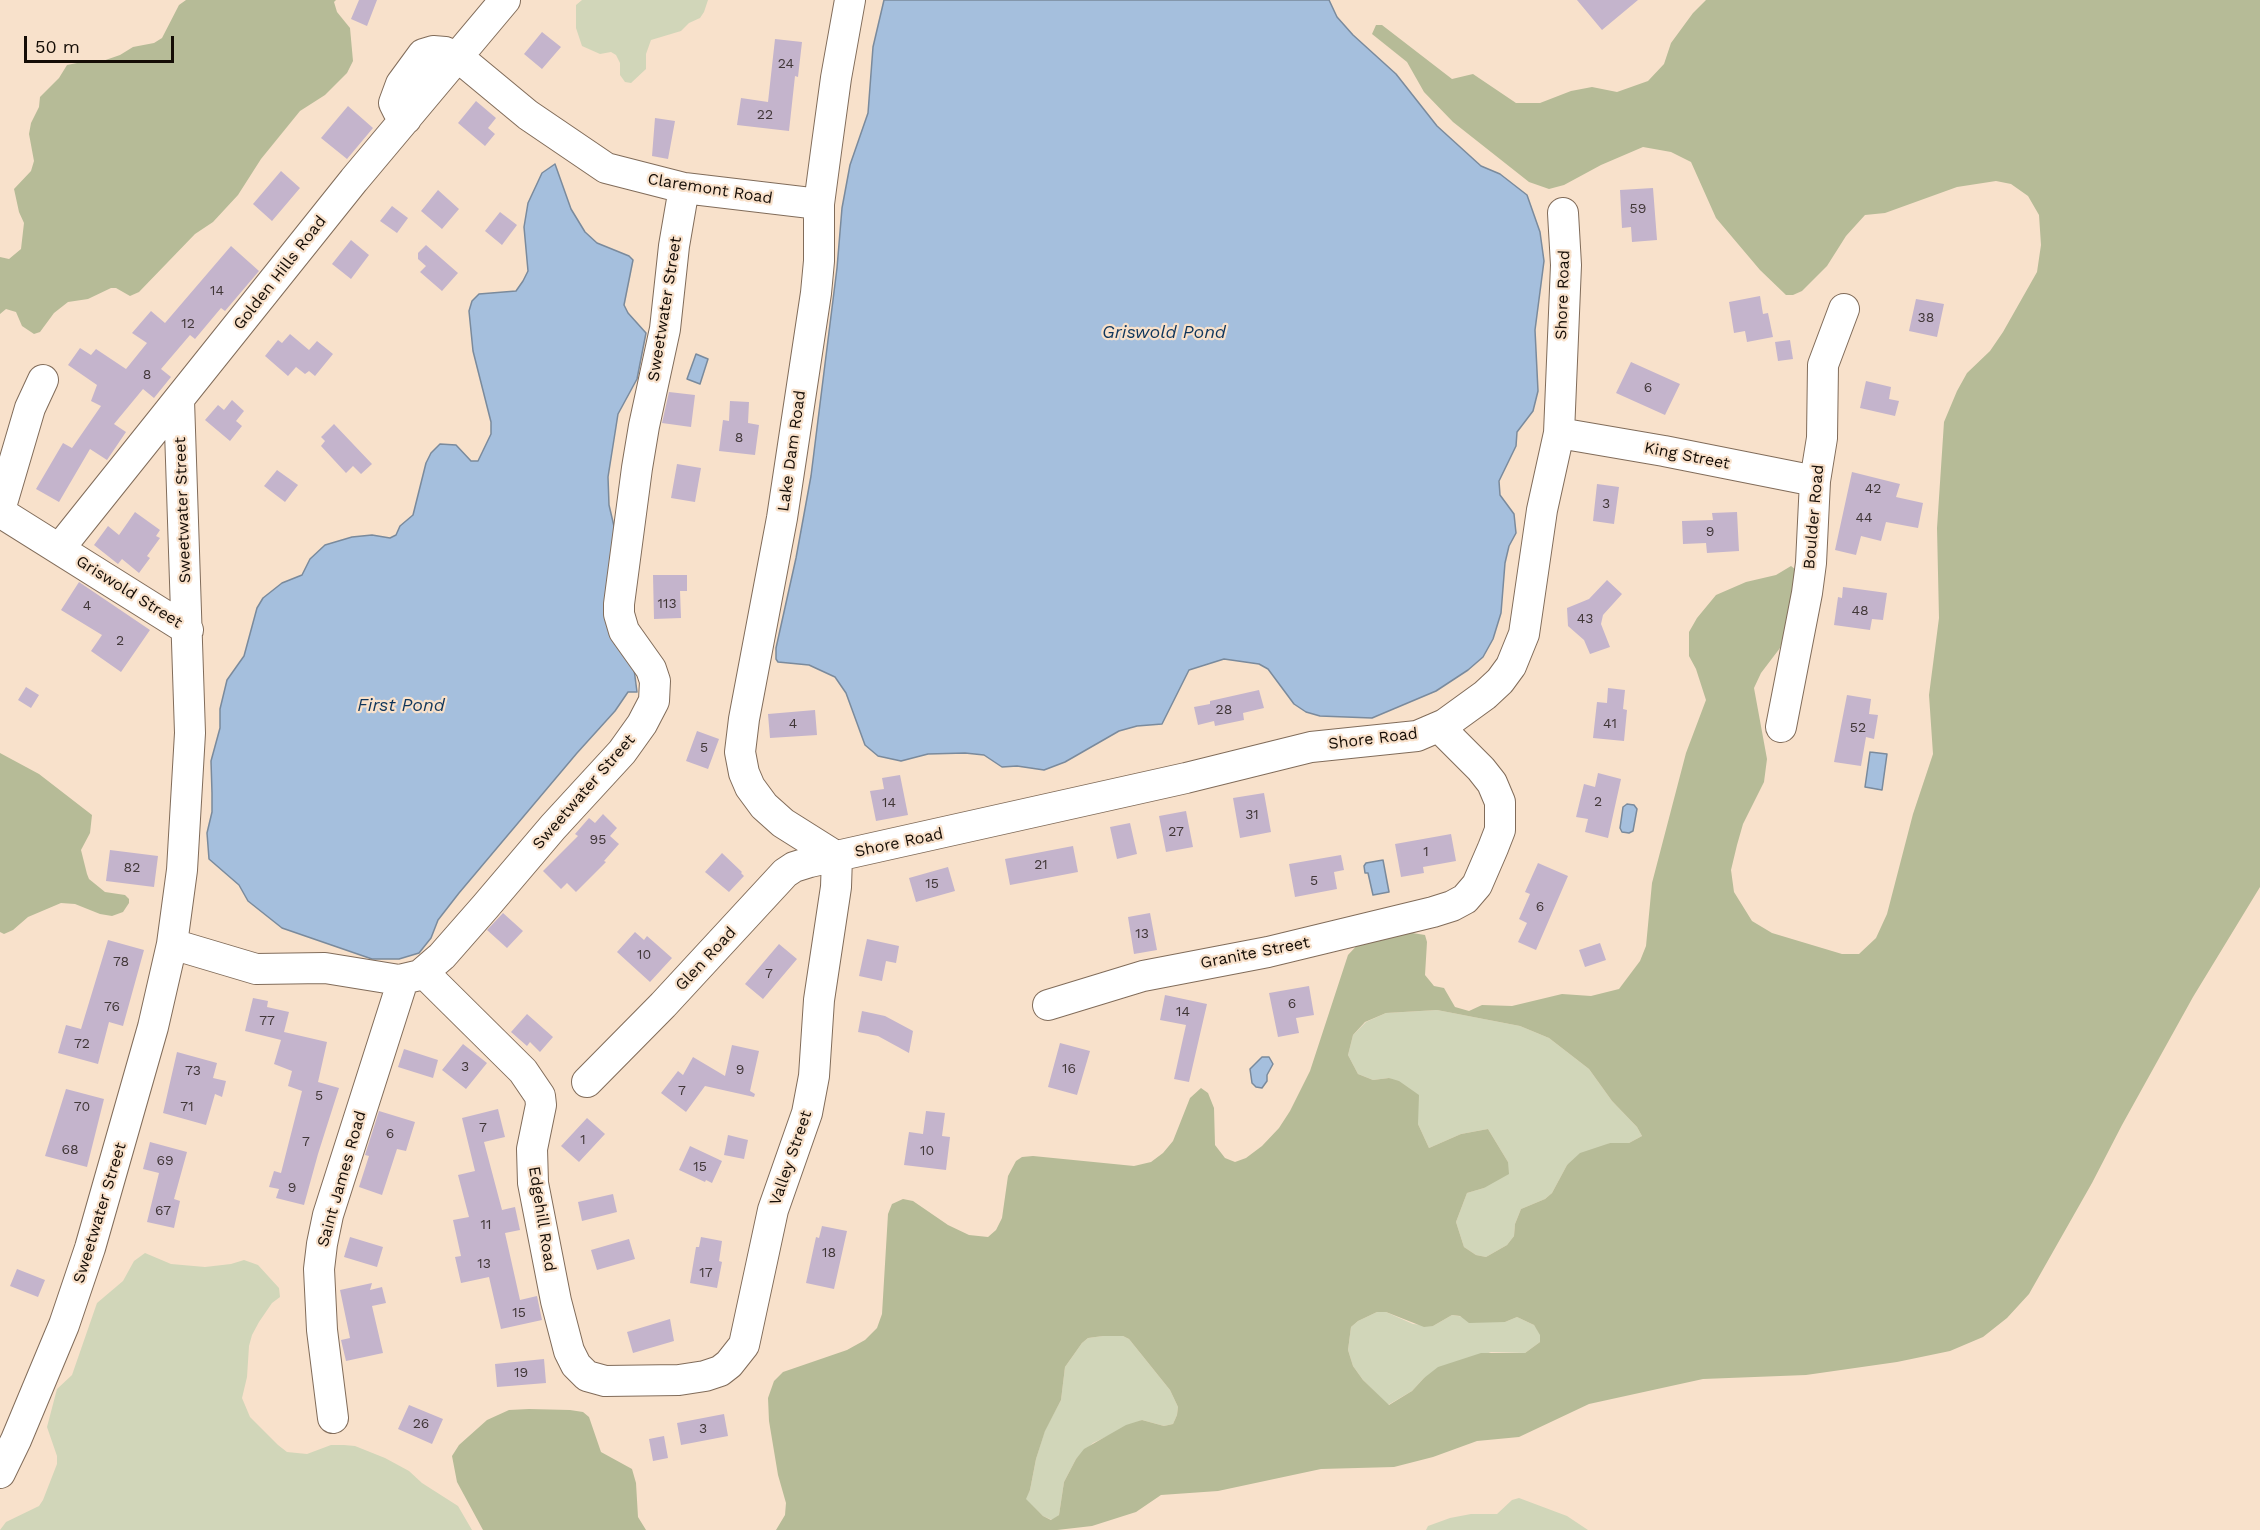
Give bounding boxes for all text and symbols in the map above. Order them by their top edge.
scale bar [27,24,177,62]
text: 50 m [35,36,80,57]
house number: 24 [778,56,794,72]
house number: 22 [757,107,773,123]
street label: Claremont Road [646,170,774,208]
house number: 59 [1630,201,1646,217]
street label: Golden Hills Road [230,212,330,334]
street label: Sweetwater Street [644,235,686,383]
street label: Shore Road [1552,250,1574,340]
house number: 14 [210,283,224,299]
house number: 38 [1918,310,1934,326]
house number: 12 [181,316,195,332]
water label: Griswold Pond [1102,322,1226,344]
house number: 8 [143,367,151,383]
house number: 6 [1644,380,1652,396]
street label: Lake Dam Road [774,389,810,513]
house number: 8 [735,430,743,446]
street label: Sweetwater Street [171,437,195,583]
street label: King Street [1643,438,1731,474]
street label: Boulder Road [1800,464,1828,570]
house number: 42 [1865,481,1881,497]
house number: 3 [1602,496,1610,512]
house number: 44 [1855,510,1873,526]
house number: 9 [1706,524,1714,540]
street label: Griswold Street [72,552,186,632]
house number: 113 [657,596,677,612]
house number: 4 [83,598,91,614]
house number: 48 [1851,603,1869,619]
house number: 43 [1577,611,1593,627]
house number: 2 [116,633,124,649]
water label: First Pond [357,695,445,717]
house number: 28 [1216,702,1232,718]
house number: 4 [789,716,797,732]
house number: 41 [1603,716,1617,732]
house number: 52 [1850,720,1866,736]
street label: Shore Road [1327,724,1419,754]
street label: Sweetwater Street [529,730,639,854]
house number: 5 [700,740,708,756]
house number: 2 [1594,794,1602,810]
house number: 14 [882,795,896,811]
house number: 31 [1245,807,1259,823]
street label: Shore Road [853,824,945,862]
house number: 27 [1168,824,1184,840]
house number: 95 [590,832,606,848]
house number: 1 [1423,844,1429,860]
house number: 21 [1034,857,1048,873]
house number: 82 [124,860,140,876]
house number: 5 [1310,873,1318,889]
house number: 15 [925,876,939,892]
house number: 6 [1536,899,1544,915]
street label: Glen Road [672,923,740,995]
house number: 13 [1135,926,1149,942]
street label: Granite Street [1199,933,1311,973]
house number: 10 [637,947,651,963]
house number: 78 [113,954,129,970]
house number: 7 [765,966,773,982]
house number: 6 [1288,996,1296,1012]
house number: 76 [104,999,120,1015]
house number: 14 [1176,1004,1190,1020]
house number: 77 [259,1013,275,1029]
house number: 72 [74,1036,90,1052]
house number: 3 [461,1059,469,1075]
house number: 16 [1062,1061,1076,1077]
house number: 9 [736,1062,744,1078]
house number: 73 [185,1063,201,1079]
house number: 7 [678,1083,686,1099]
house number: 5 [315,1088,323,1104]
house number: 70 [74,1099,90,1115]
house number: 71 [180,1099,194,1115]
street label: Valley Street [766,1108,816,1208]
street label: Saint James Road [313,1109,371,1249]
house number: 7 [479,1120,487,1136]
house number: 6 [386,1126,394,1142]
house number: 1 [580,1132,586,1148]
house number: 7 [302,1134,310,1150]
street label: Sweetwater Street [69,1140,131,1286]
house number: 68 [61,1142,79,1158]
house number: 10 [920,1143,934,1159]
house number: 69 [156,1153,174,1169]
house number: 15 [693,1159,707,1175]
street label: Edgehill Road [524,1165,560,1273]
house number: 9 [288,1180,296,1196]
house number: 67 [155,1203,171,1219]
house number: 11 [481,1217,491,1233]
house number: 18 [822,1245,836,1261]
house number: 13 [477,1256,491,1272]
house number: 17 [699,1265,713,1281]
house number: 15 [512,1305,526,1321]
house number: 19 [514,1365,528,1381]
house number: 26 [413,1416,429,1432]
house number: 3 [699,1421,707,1437]

